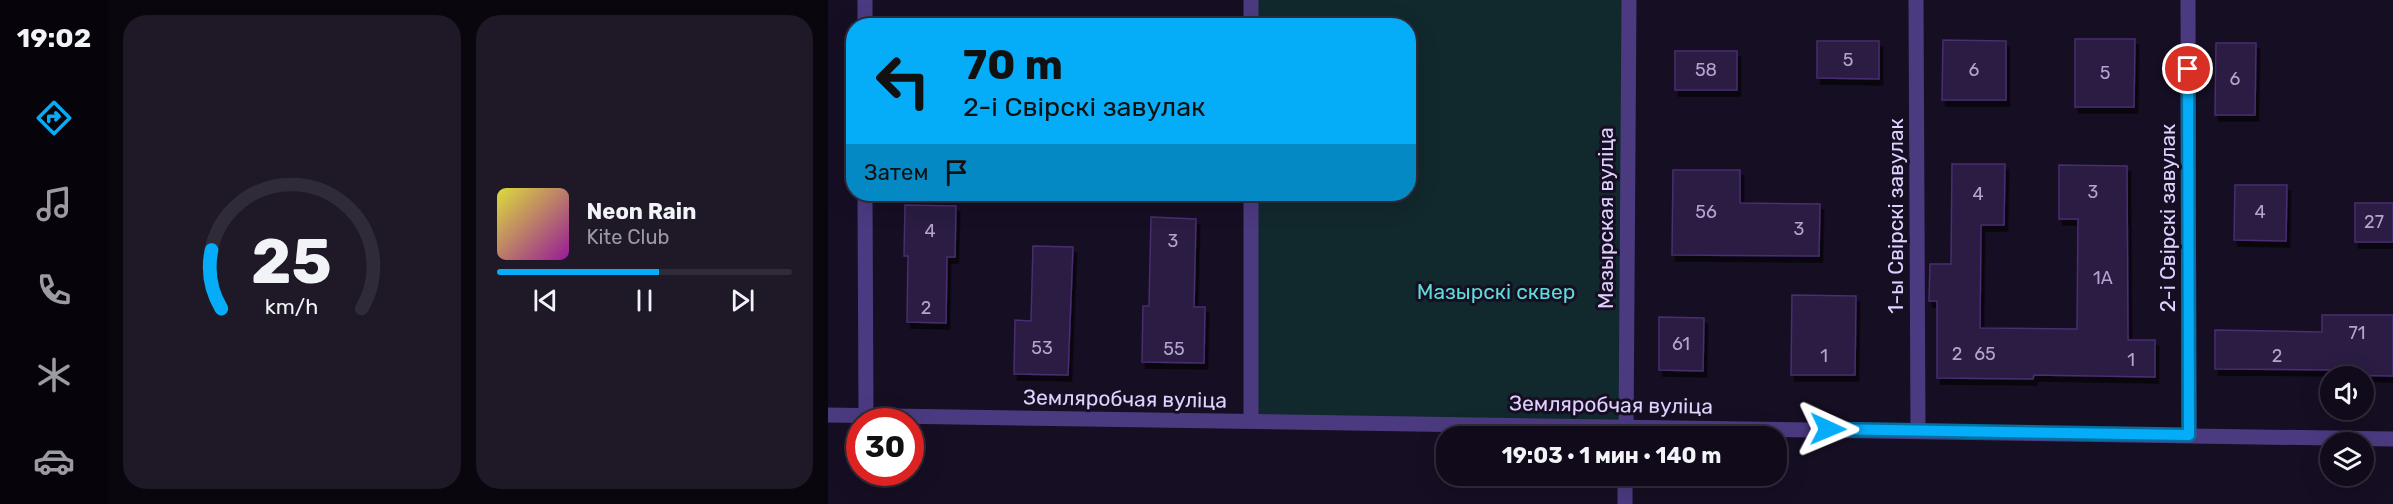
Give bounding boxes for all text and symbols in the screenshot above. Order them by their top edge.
text: 19:02 [17,22,91,54]
text: 70 m [963,40,1063,90]
icon: left [864,42,942,120]
pin [2162,43,2213,94]
house number: 5 [1843,49,1853,71]
icon: arrive [2171,52,2204,85]
house number: 58 [1695,59,1717,81]
house number: 6 [1969,59,1980,81]
house number: 5 [2100,62,2110,84]
house number: 6 [2230,68,2241,90]
text: 2-і Свірскі завулак [963,91,1206,123]
icon: directions [33,97,75,139]
street label: 1-ы Свірскі завулак [1883,118,1908,314]
street label: 2-і Свірскі завулак [2155,124,2180,312]
street label: Мазырская вуліца [1593,127,1618,309]
icon: arrive [940,156,973,189]
text: Затем [864,159,928,186]
house number: 3 [2088,181,2098,203]
icon: music [33,183,75,225]
house number: 4 [1972,183,1984,205]
text: Neon Rain [587,198,696,225]
house number: 56 [1695,201,1717,223]
house number: 4 [2254,201,2266,223]
house number: 27 [2364,211,2384,233]
house number: 3 [1794,218,1804,240]
house number: 4 [924,220,936,242]
text: 25 [251,225,332,299]
text: Kite Club [587,225,669,249]
house number: 3 [1168,230,1178,252]
house number: 1А [2093,267,2113,289]
icon: phone [33,269,75,311]
park label: Мазырскі сквер [1417,279,1575,304]
icon: previous [529,284,562,317]
icon: pause [628,284,661,317]
icon: next [726,284,759,317]
text: km/h [265,294,319,319]
house number: 2 [921,297,931,319]
house number: 71 [2349,322,2365,344]
house number: 61 [1672,333,1690,355]
house number: 53 [1031,337,1053,359]
house number: 55 [1163,338,1185,360]
house number: 2 [1952,343,1962,365]
house number: 65 [1974,343,1996,365]
house number: 1 [1820,345,1828,367]
house number: 2 [2272,345,2282,367]
house number: 1 [2127,349,2135,371]
icon: climate [33,354,75,396]
map controls [2320,366,2374,486]
button: sound [2320,366,2374,420]
street label: Земляробчая вуліца [1023,384,1227,413]
street label: Земляробчая вуліца [1509,390,1713,419]
position arrow [1796,397,1860,461]
speed limit sign: 30 [846,408,924,486]
button: layers [2320,432,2374,486]
icon: car [33,440,75,482]
text: 19:03 · 1 мин · 140 m [1502,442,1721,469]

